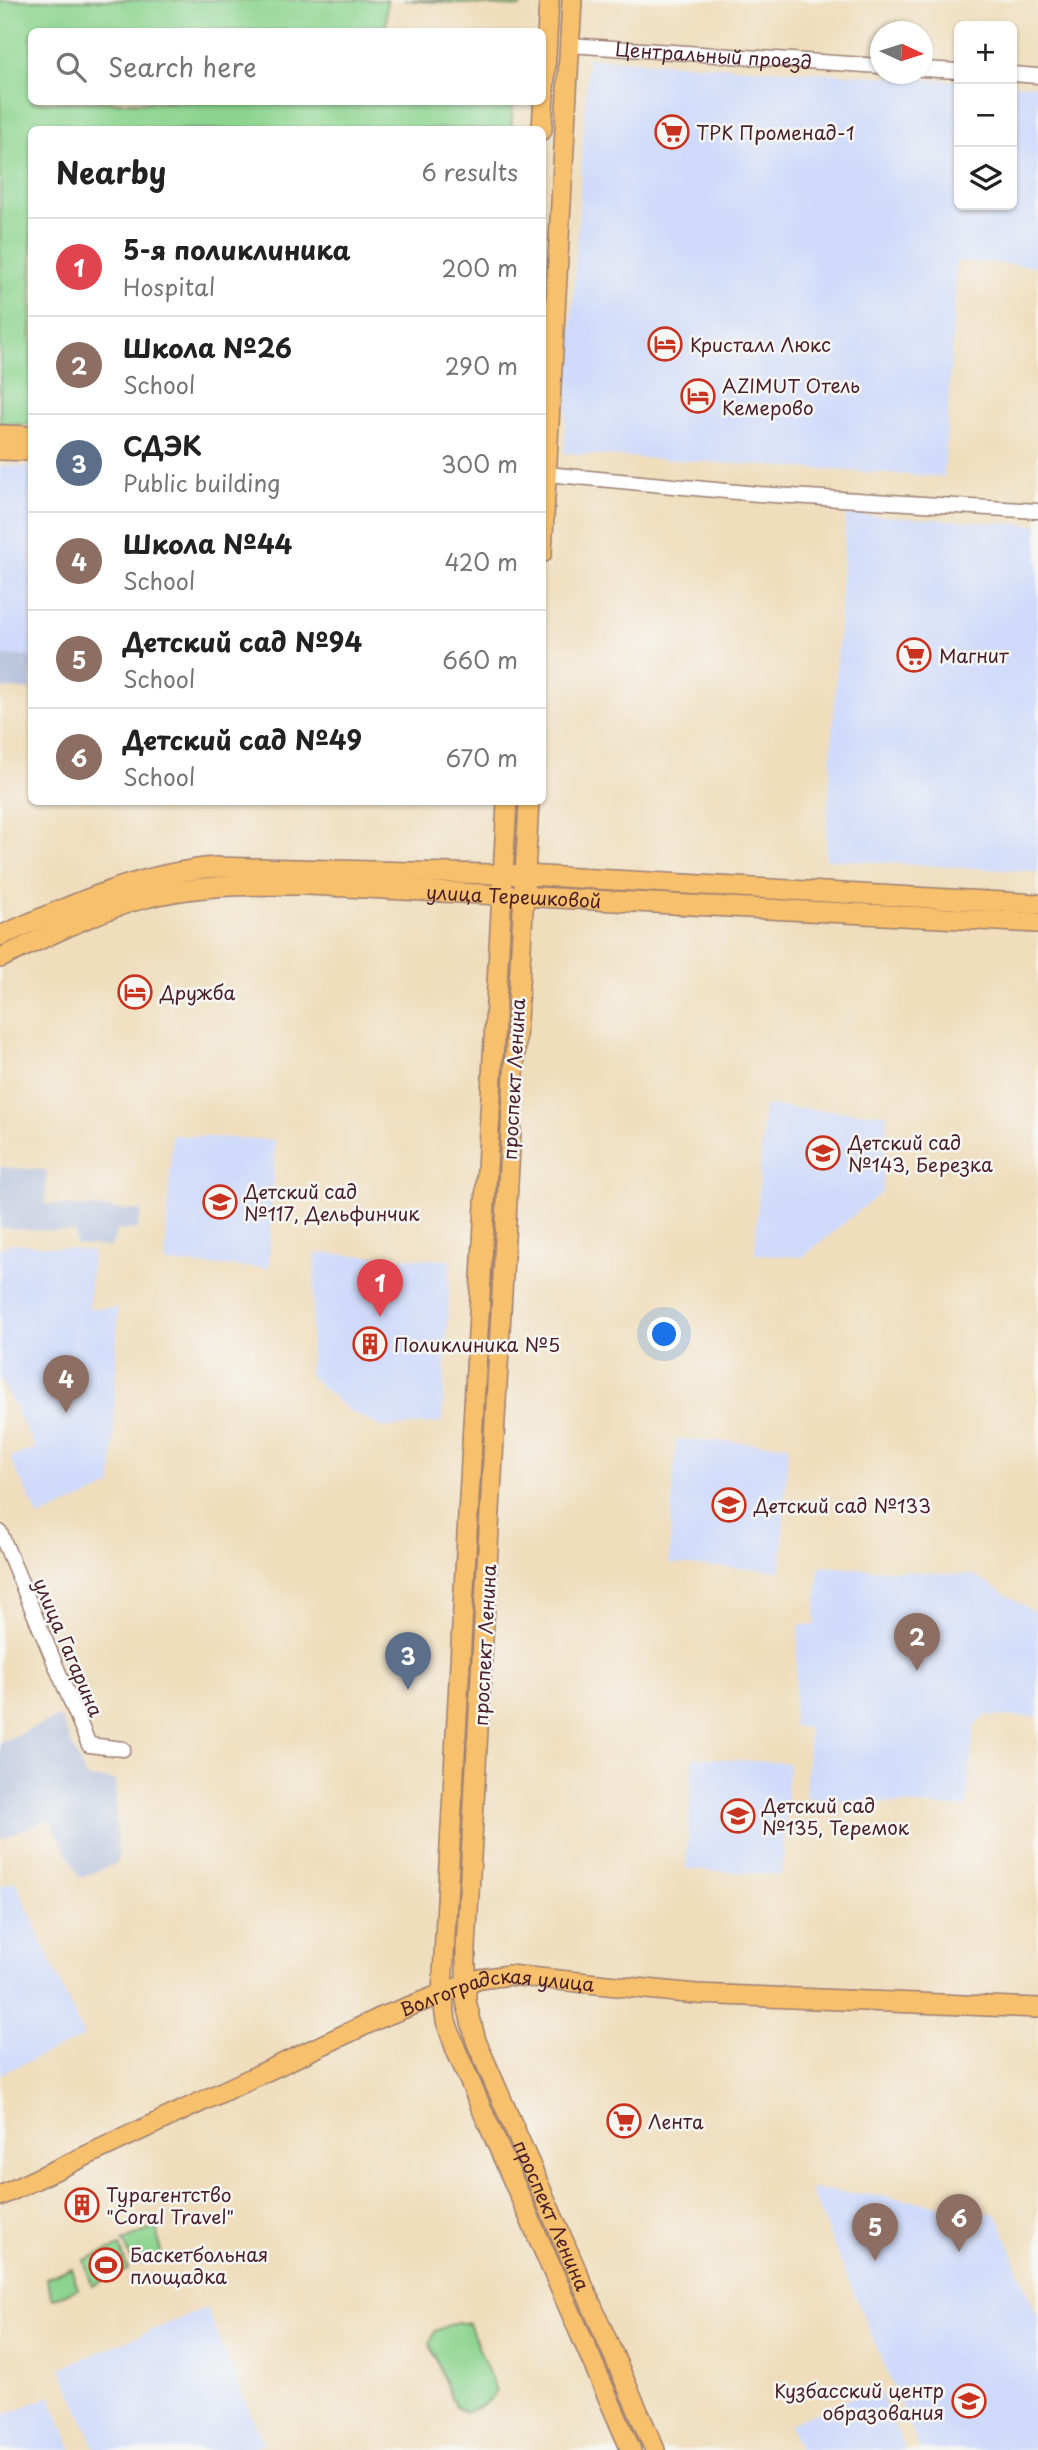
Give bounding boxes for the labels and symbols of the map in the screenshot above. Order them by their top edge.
north arrow [870,21,933,84]
street label: Центральный проезд [614,34,813,75]
supermarket icon: ТРК Променад-1 [653,113,691,151]
place label: ТРК Променад-1 [696,118,854,146]
hotel icon: Кристалл Люкс [646,325,684,363]
place label: Кристалл Люкс [690,330,831,358]
place label: AZIMUT Отель Кемерово [722,371,860,421]
hotel icon: AZIMUT Отель Кемерово [679,377,717,415]
supermarket icon: Магнит [895,636,933,674]
place label: Магнит [939,641,1009,669]
street label: улица Терешковой [425,877,602,914]
hotel icon: Дружба [116,973,154,1011]
place label: Дружба [159,978,235,1006]
street label: проспект Ленина [495,997,531,1161]
place label: Детский сад №143, Березка [847,1128,993,1178]
school or university icon: Детский сад №143, Березка [804,1134,842,1172]
place label: Детский сад №117, Дельфинчик [243,1177,420,1227]
school or university icon: Детский сад №117, Дельфинчик [201,1183,239,1221]
pin: 1 [357,1259,403,1317]
your location [647,1317,681,1351]
building icon: Поликлиника №5 [351,1325,389,1363]
place label: Поликлиника №5 [394,1330,560,1358]
pin: 4 [43,1355,89,1413]
school or university icon: Детский сад №133 [710,1486,748,1524]
place label: Детский сад №133 [753,1491,931,1519]
street label: проспект Ленина [466,1563,502,1727]
street label: улица Гагарина [27,1573,111,1721]
pin: 2 [894,1613,940,1671]
pin: 3 [385,1632,431,1690]
place label: Детский сад №135, Теремок [761,1791,910,1841]
school or university icon: Детский сад №135, Теремок [719,1797,757,1835]
street label: Волгоградская улица [396,1961,596,2023]
supermarket icon: Лента [605,2102,643,2140]
place label: Лента [648,2107,704,2135]
street label: проспект Ленина [507,2135,597,2295]
place label: Турагентство "Coral Travel" [106,2180,234,2230]
building icon: Турагентство "Coral Travel" [63,2186,101,2224]
pin: 6 [936,2194,982,2252]
pin: 5 [852,2203,898,2261]
place label: Баскетбольная площадка [130,2240,268,2290]
sports icon: Баскетбольная площадка [87,2246,125,2284]
place label: Кузбасский центр образования [774,2376,944,2426]
school or university icon: Кузбасский центр образования [950,2382,988,2420]

